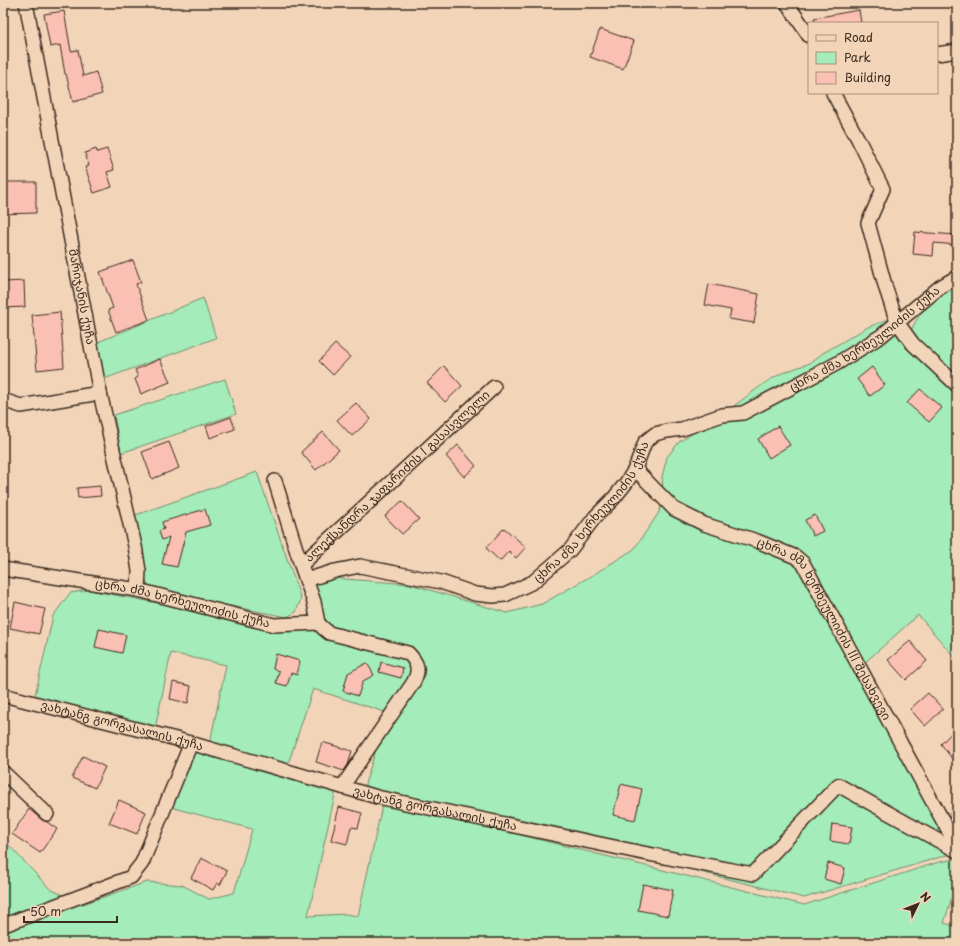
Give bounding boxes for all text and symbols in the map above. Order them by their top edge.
legend [808,22,938,94]
text: Road [844,28,873,46]
text: Park [844,48,871,66]
text: Building [844,68,891,86]
street label: მარიჯანის ქუჩა [65,247,101,346]
street label: ცხრა ძმა ხერხეულიძის ქუჩა [786,281,943,395]
street label: ალექსანდრა ჯაფარიძის I გასასვლელი [300,385,493,565]
street label: ცხრა ძმა ხერხეულიძის ქუჩა [529,438,653,586]
street label: ცხრა ძმა ხერხეულიძის III შესახვევი [755,532,897,723]
street label: ცხრა ძმა ხერხეულიძის ქუჩა [94,574,272,632]
street label: ვახტანგ გორგასალის ქუჩა [39,695,206,754]
street label: ვახტანგ გორგასალის ქუჩა [351,781,519,834]
north arrow [898,884,938,924]
text: N [916,888,935,906]
scale bar [24,898,117,924]
text: 50 m [30,902,61,920]

